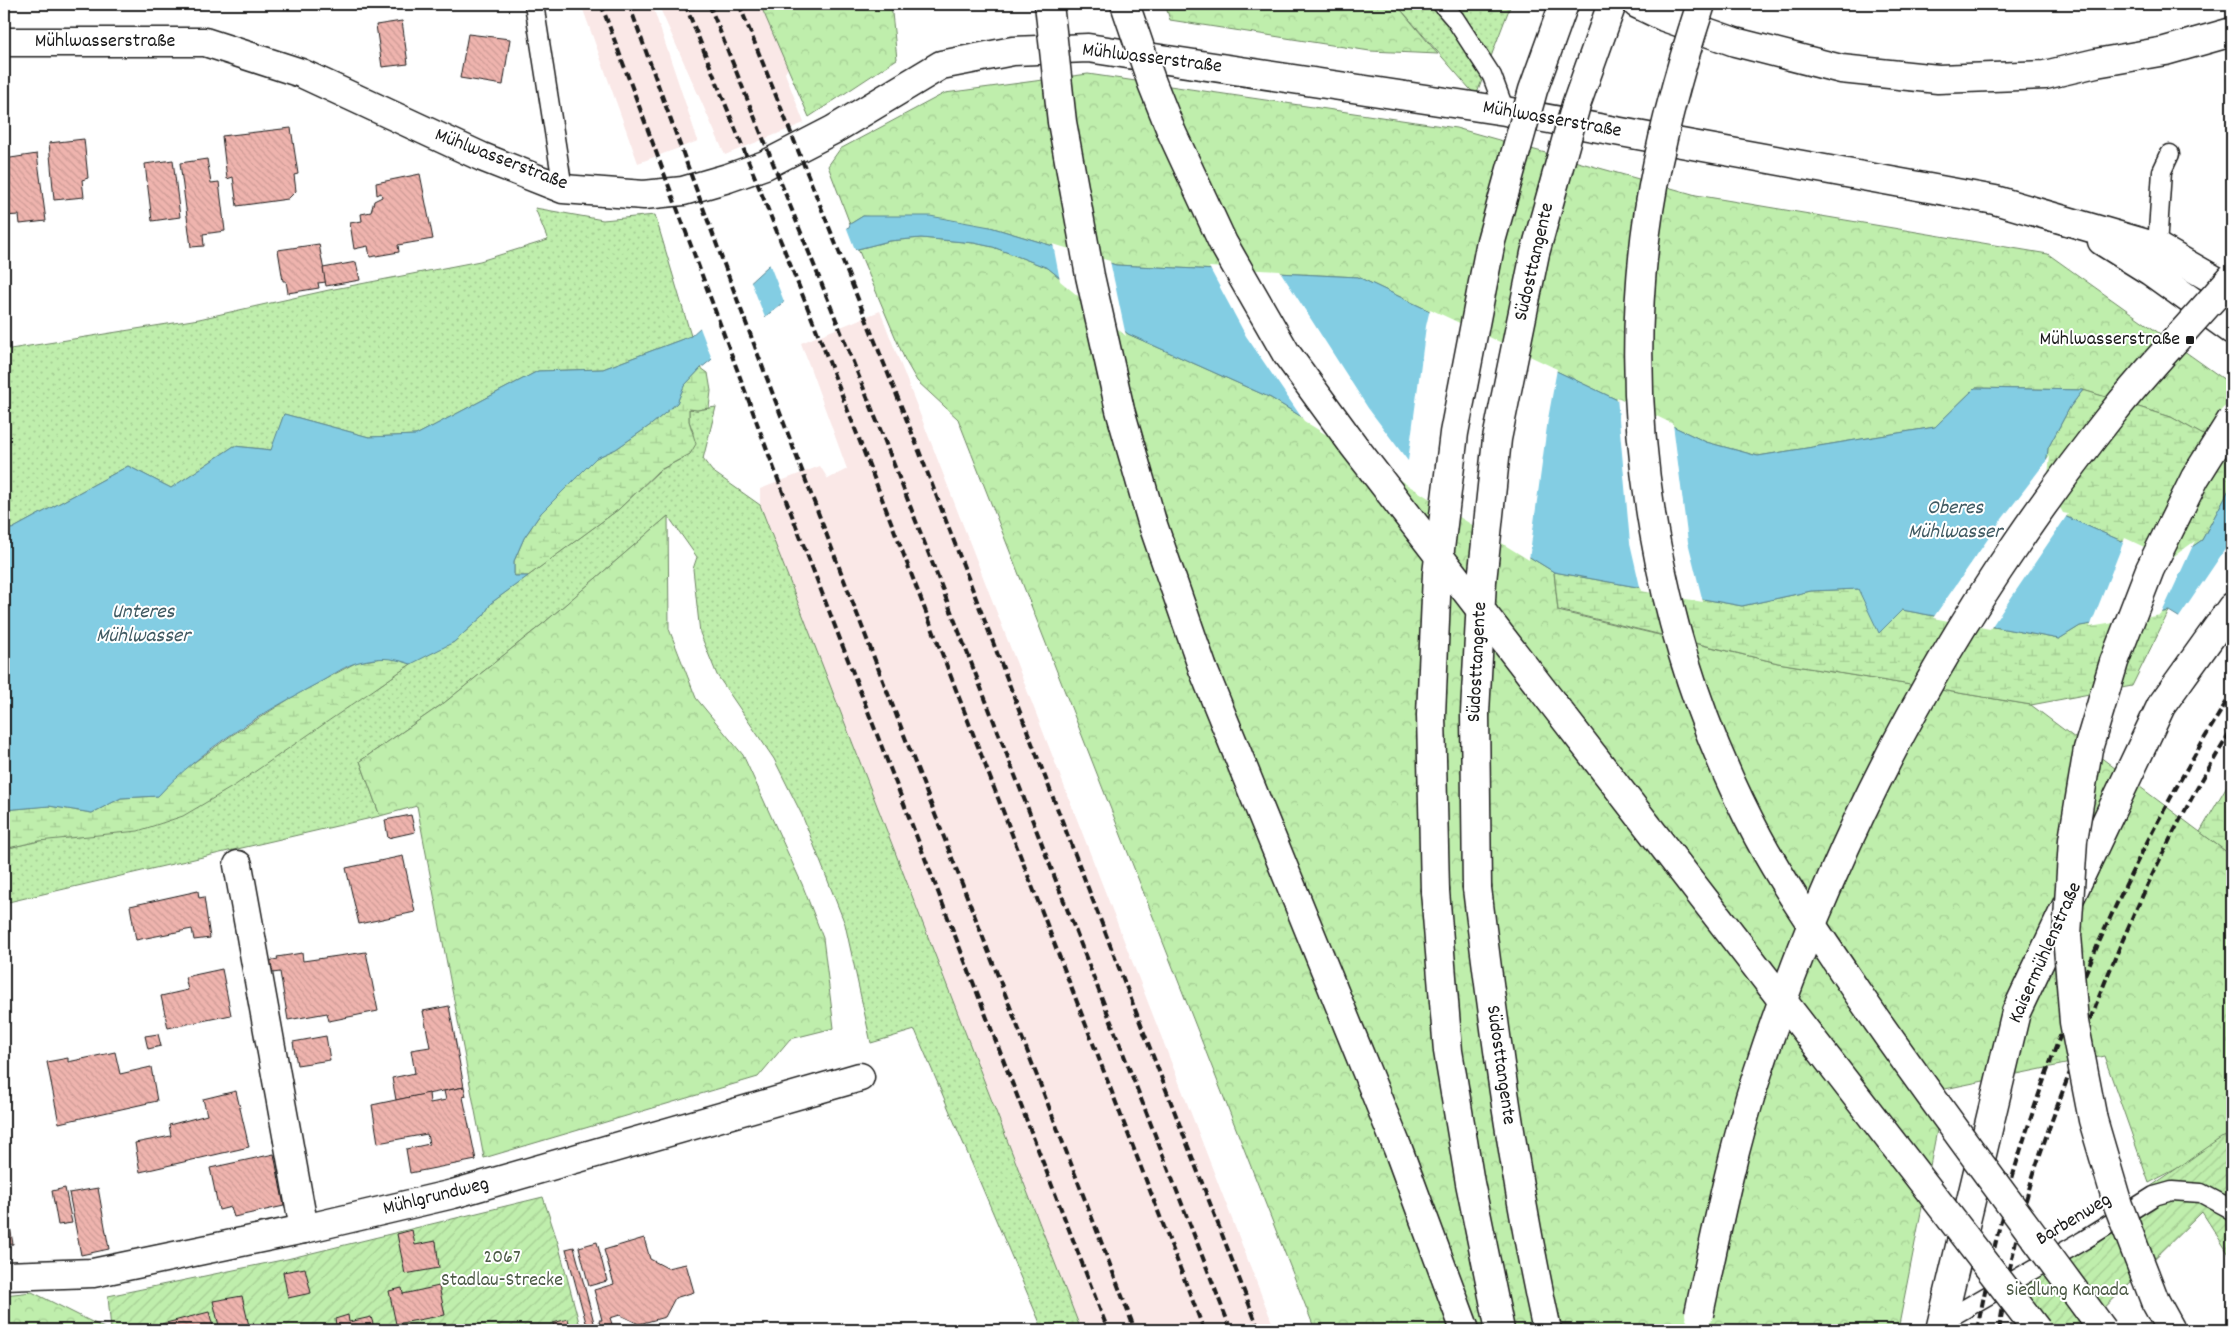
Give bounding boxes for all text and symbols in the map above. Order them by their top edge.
street label: Mühlwasserstraße [35,28,175,56]
street label: Mühlwasserstraße [1081,37,1224,81]
street label: Mühlwasserstraße [1480,94,1624,146]
street label: Mühlwasserstraße [430,122,572,198]
street label: Südosttangente [1508,200,1562,324]
place label: Mühlwasserstraße [2040,326,2180,354]
marker: Mühlwasserstraße [2184,334,2196,346]
water label: Oberes Mühlwasser [1908,494,2004,548]
water label: Unteres Mühlwasser [96,598,192,652]
street label: Südosttangente [1461,601,1495,723]
street label: Kaisermühlenstraße [2002,878,2090,1028]
street label: Südosttangente [1478,1003,1522,1127]
street label: Mühlgrundweg [380,1170,492,1224]
street label: Barbenweg [2031,1187,2117,1253]
park label: 2067 Stadlau-Strecke [441,1244,563,1295]
park label: Siedlung Kanada [2006,1277,2129,1305]

